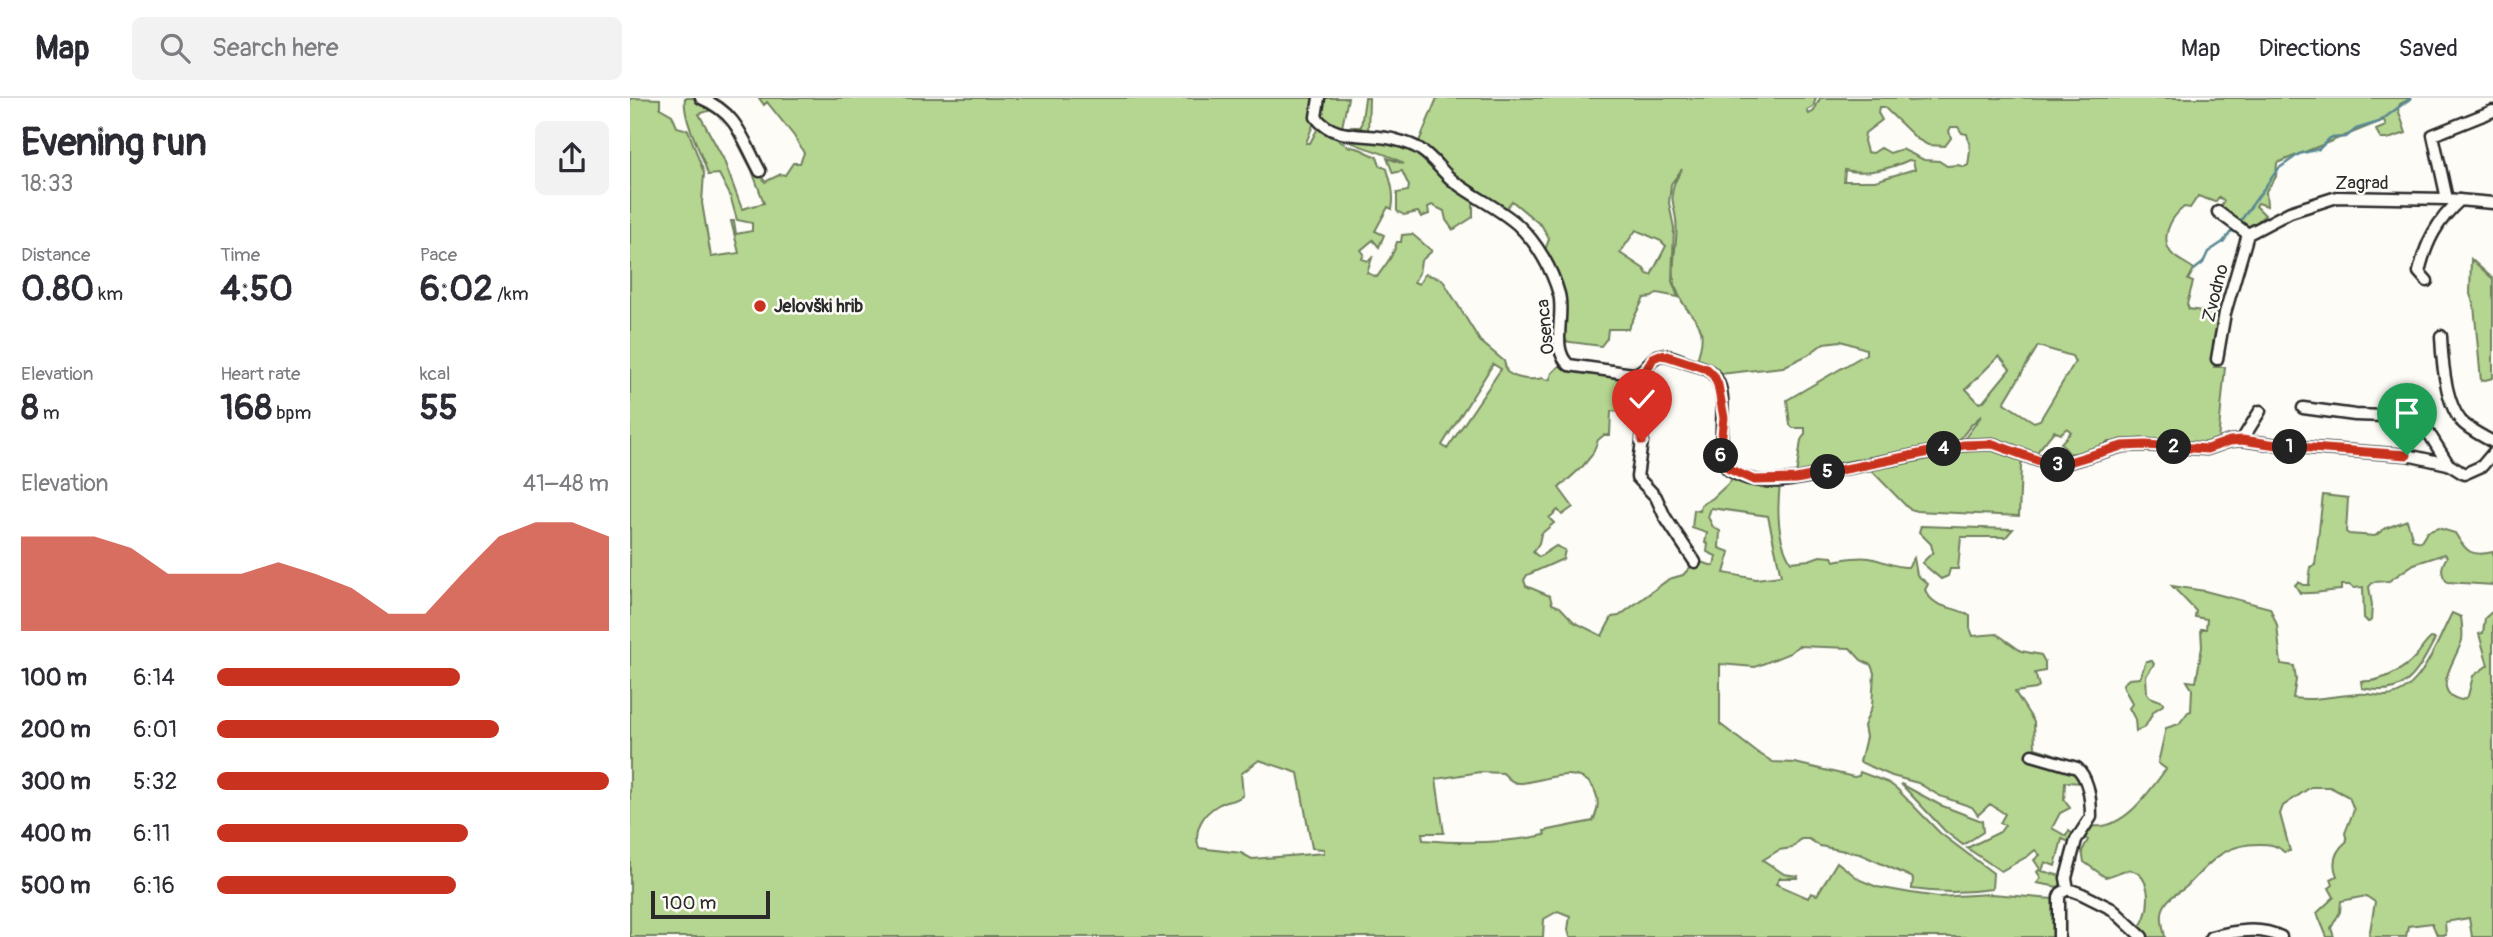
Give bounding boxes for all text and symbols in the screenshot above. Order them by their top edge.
search box [132,17,622,80]
text: Map [35,28,90,69]
icon: search [156,29,194,67]
text: Search here [212,32,339,64]
text: Map [2181,34,2221,63]
text: Directions [2259,34,2360,63]
text: Saved [2398,34,2458,63]
text: Evening run [21,119,207,167]
button: share [535,121,609,195]
text: 18:33 [21,169,73,198]
street label: Zagrad [2335,172,2389,195]
text: Distance [21,243,90,267]
text: Time [220,243,260,267]
text: Pace [420,243,457,267]
street label: Zvodno [2197,261,2234,325]
text: 0.80 [21,267,94,311]
text: 4:50 [220,267,293,311]
text: 6:02 [420,267,493,311]
text: km [94,282,123,306]
text: /km [493,282,529,306]
place label: Jelovški hrib [774,295,863,318]
marker: Jelovški hrib [752,298,768,314]
street label: Osenca [1531,298,1560,356]
text: Elevation [21,362,93,386]
text: Heart rate [220,362,300,386]
text: kcal [420,362,451,386]
pin [1612,369,1672,441]
icon: check [1623,380,1661,418]
pin [2377,383,2437,455]
text: 8 [21,386,39,430]
text: 168 [220,386,272,430]
text: 55 [420,386,458,430]
icon: arrive [2388,394,2426,432]
text: m [39,401,60,425]
text: bpm [272,401,311,425]
pin: 2 [2156,430,2192,464]
pin: 1 [2272,430,2308,464]
pin: 4 [1926,432,1962,466]
text: 2 [2168,434,2179,458]
text: 1 [2286,434,2293,458]
text: 4 [1938,436,1949,460]
pin: 6 [1704,438,1738,474]
text: 6 [1715,443,1726,467]
pin: 3 [2040,448,2076,482]
text: 3 [2052,452,2063,476]
pin: 5 [1810,454,1846,490]
text: 5 [1822,459,1833,483]
text: Elevation [21,469,109,498]
text: 41–48 m [523,469,609,498]
text: 100 m [21,663,87,692]
text: 6:14 [133,663,175,692]
text: 200 m [21,715,91,744]
text: 6:01 [133,715,177,744]
text: 300 m [21,767,91,796]
text: 5:32 [133,767,177,796]
text: 400 m [21,819,91,848]
text: 6:11 [133,819,171,848]
text: 500 m [21,871,90,900]
text: 6:16 [133,871,175,900]
scale bar [651,888,770,920]
text: 100 m [662,891,716,915]

